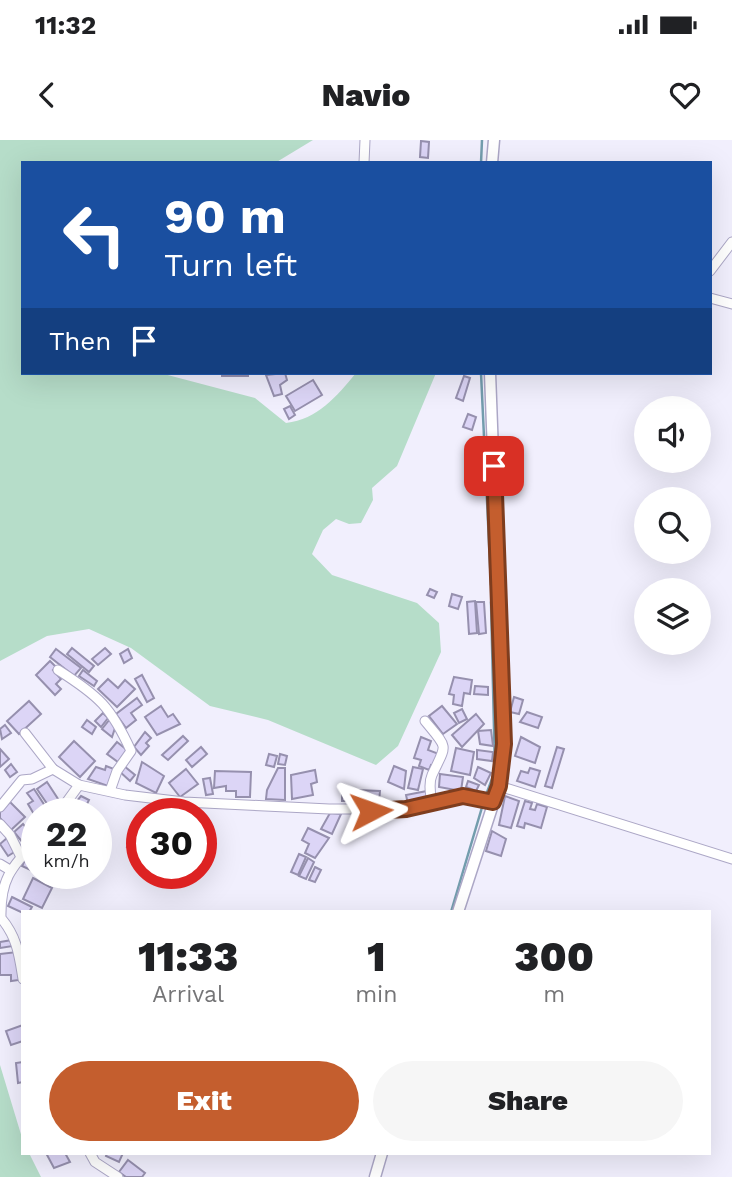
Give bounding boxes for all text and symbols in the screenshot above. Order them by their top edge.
text: 11:32 [35,10,96,40]
icon: back [28,76,66,114]
text: Navio [322,76,410,114]
icon: heart [666,76,704,114]
text: 90 m [164,187,286,245]
icon: left [49,189,140,280]
text: Turn left [164,246,297,284]
icon: arrive [125,322,163,360]
text: Then [49,326,111,356]
map controls [634,396,711,655]
button: sound [634,396,711,473]
pin [464,436,524,496]
icon: arrive [475,447,513,485]
button: search [634,487,711,564]
button: layers [634,578,711,655]
position arrow [334,774,408,848]
speed limit sign: 30 [126,798,217,889]
text: 22 [46,813,87,855]
text: km/h [43,850,90,871]
text: 11:33 [138,932,238,981]
text: 1 [367,932,386,981]
text: 300 [514,932,594,981]
text: Arrival [152,981,224,1008]
text: min [355,981,397,1008]
text: m [543,981,565,1008]
button: Exit [49,1061,359,1141]
button: Share [373,1061,683,1141]

